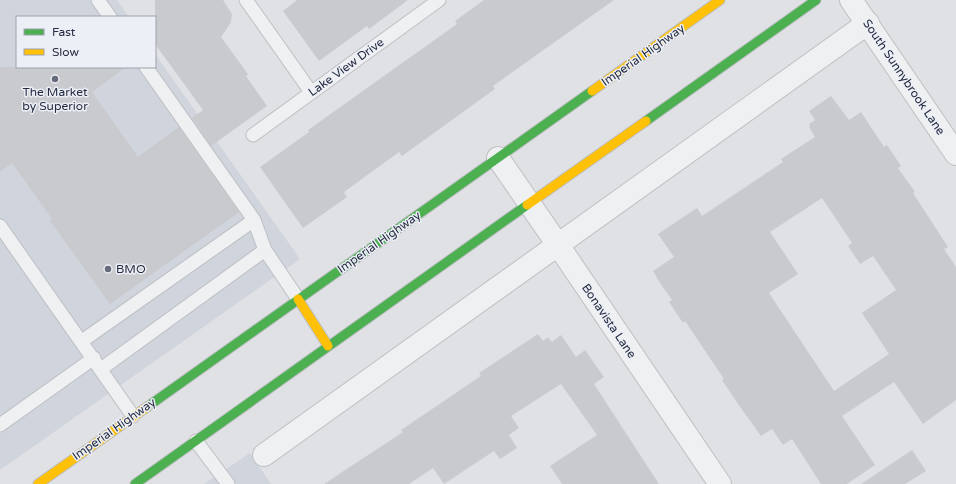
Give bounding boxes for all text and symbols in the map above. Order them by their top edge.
legend [16,16,156,68]
street label: South Sunnybrook Lane [860,16,948,138]
street label: Imperial Highway [599,21,688,89]
text: Fast [52,25,76,39]
street label: Lake View Drive [305,35,387,99]
text: Slow [52,45,79,59]
marker: The Market by Superior [50,74,60,84]
place label: The Market by Superior [22,85,88,113]
street label: Imperial Highway [335,208,424,276]
place label: BMO [116,262,146,276]
marker: BMO [103,264,113,274]
street label: Bonavista Lane [579,281,639,361]
street label: Imperial Highway [70,395,159,463]

